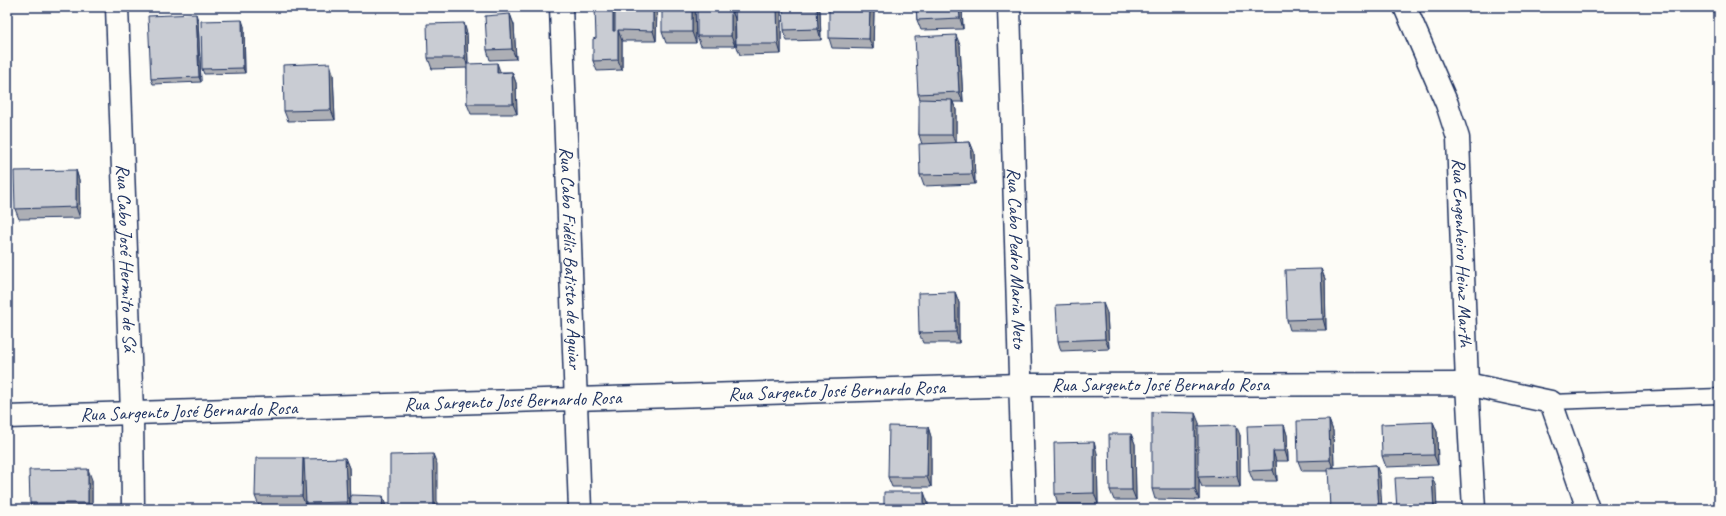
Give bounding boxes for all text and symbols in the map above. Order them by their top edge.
street label: Rua Cabo Fidélis Batista de Águiar [554,146,587,370]
street label: Rua Engenheiro Heinz Marth [1447,158,1478,348]
street label: Rua Cabo José Hermito de Sá [111,164,142,354]
street label: Rua Cabo Pedro Maria Neto [1002,167,1031,351]
street label: Rua Sargento José Bernardo Rosa [1052,372,1271,397]
street label: Rua Sargento José Bernardo Rosa [728,375,947,406]
street label: Rua Sargento José Bernardo Rosa [404,386,623,416]
street label: Rua Sargento José Bernardo Rosa [80,396,299,427]

